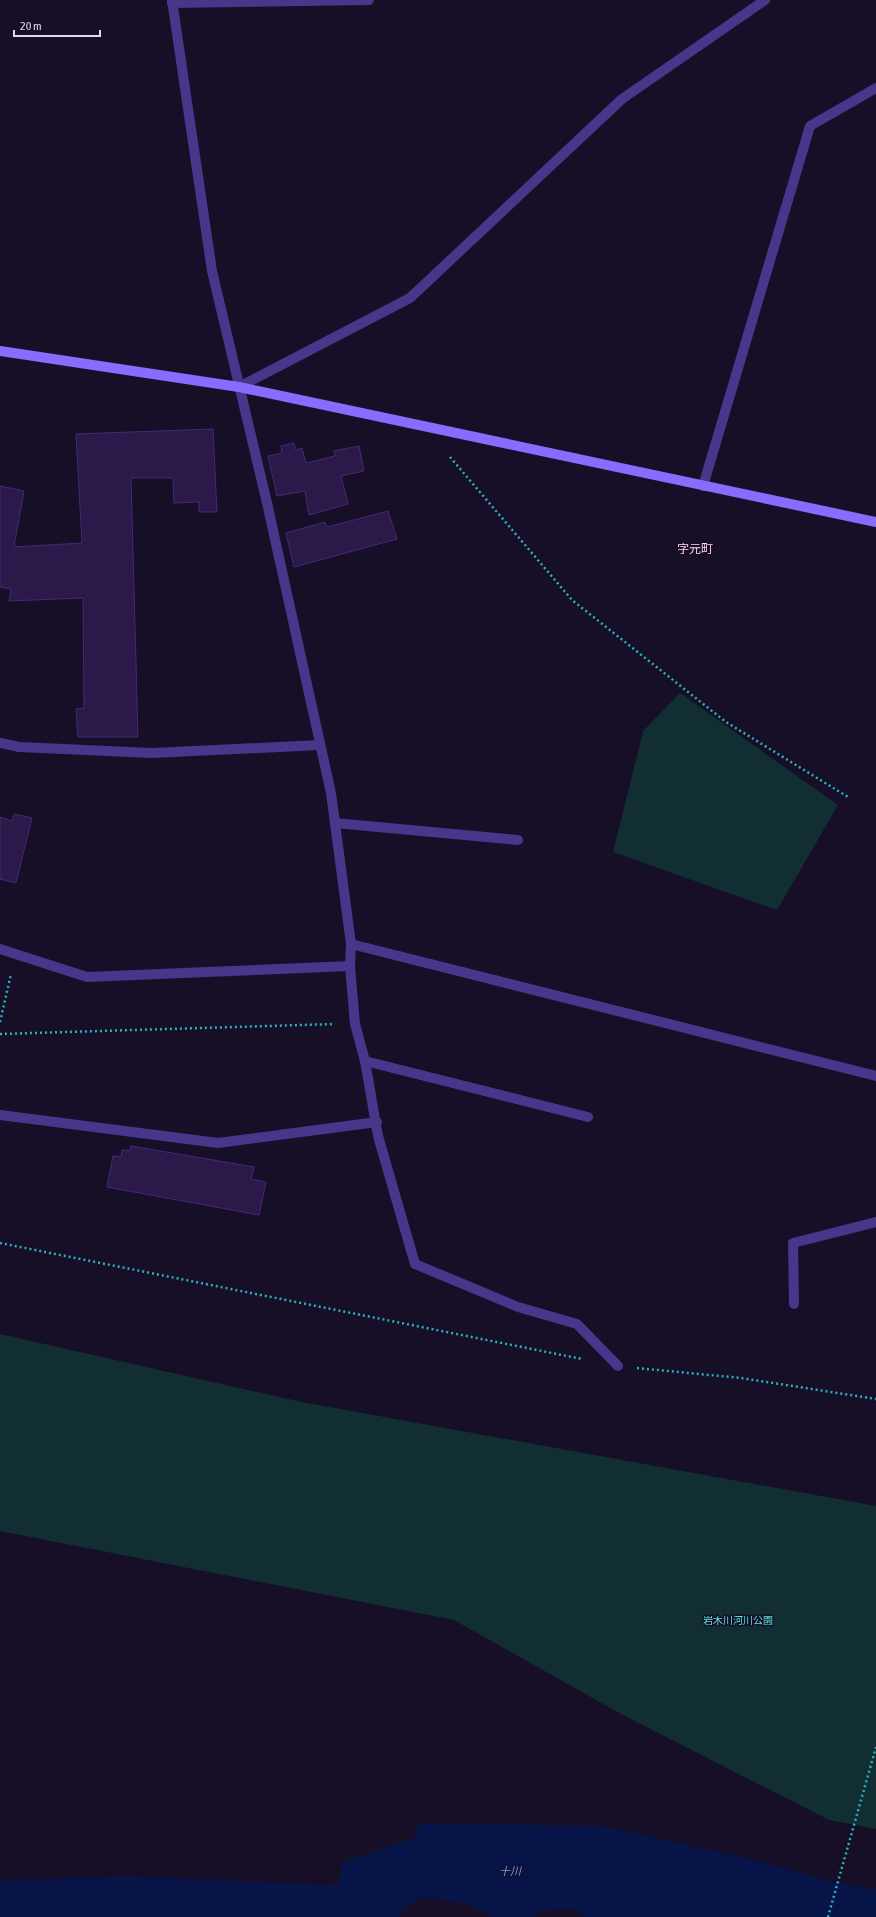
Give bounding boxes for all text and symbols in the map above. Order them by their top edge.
scale bar [14,12,100,38]
text: 20 m [20,19,42,33]
district label: 字元町 [677,542,713,556]
park label: 岩木川河川公園 [703,1615,773,1626]
water label: 十川 [499,1865,522,1877]

